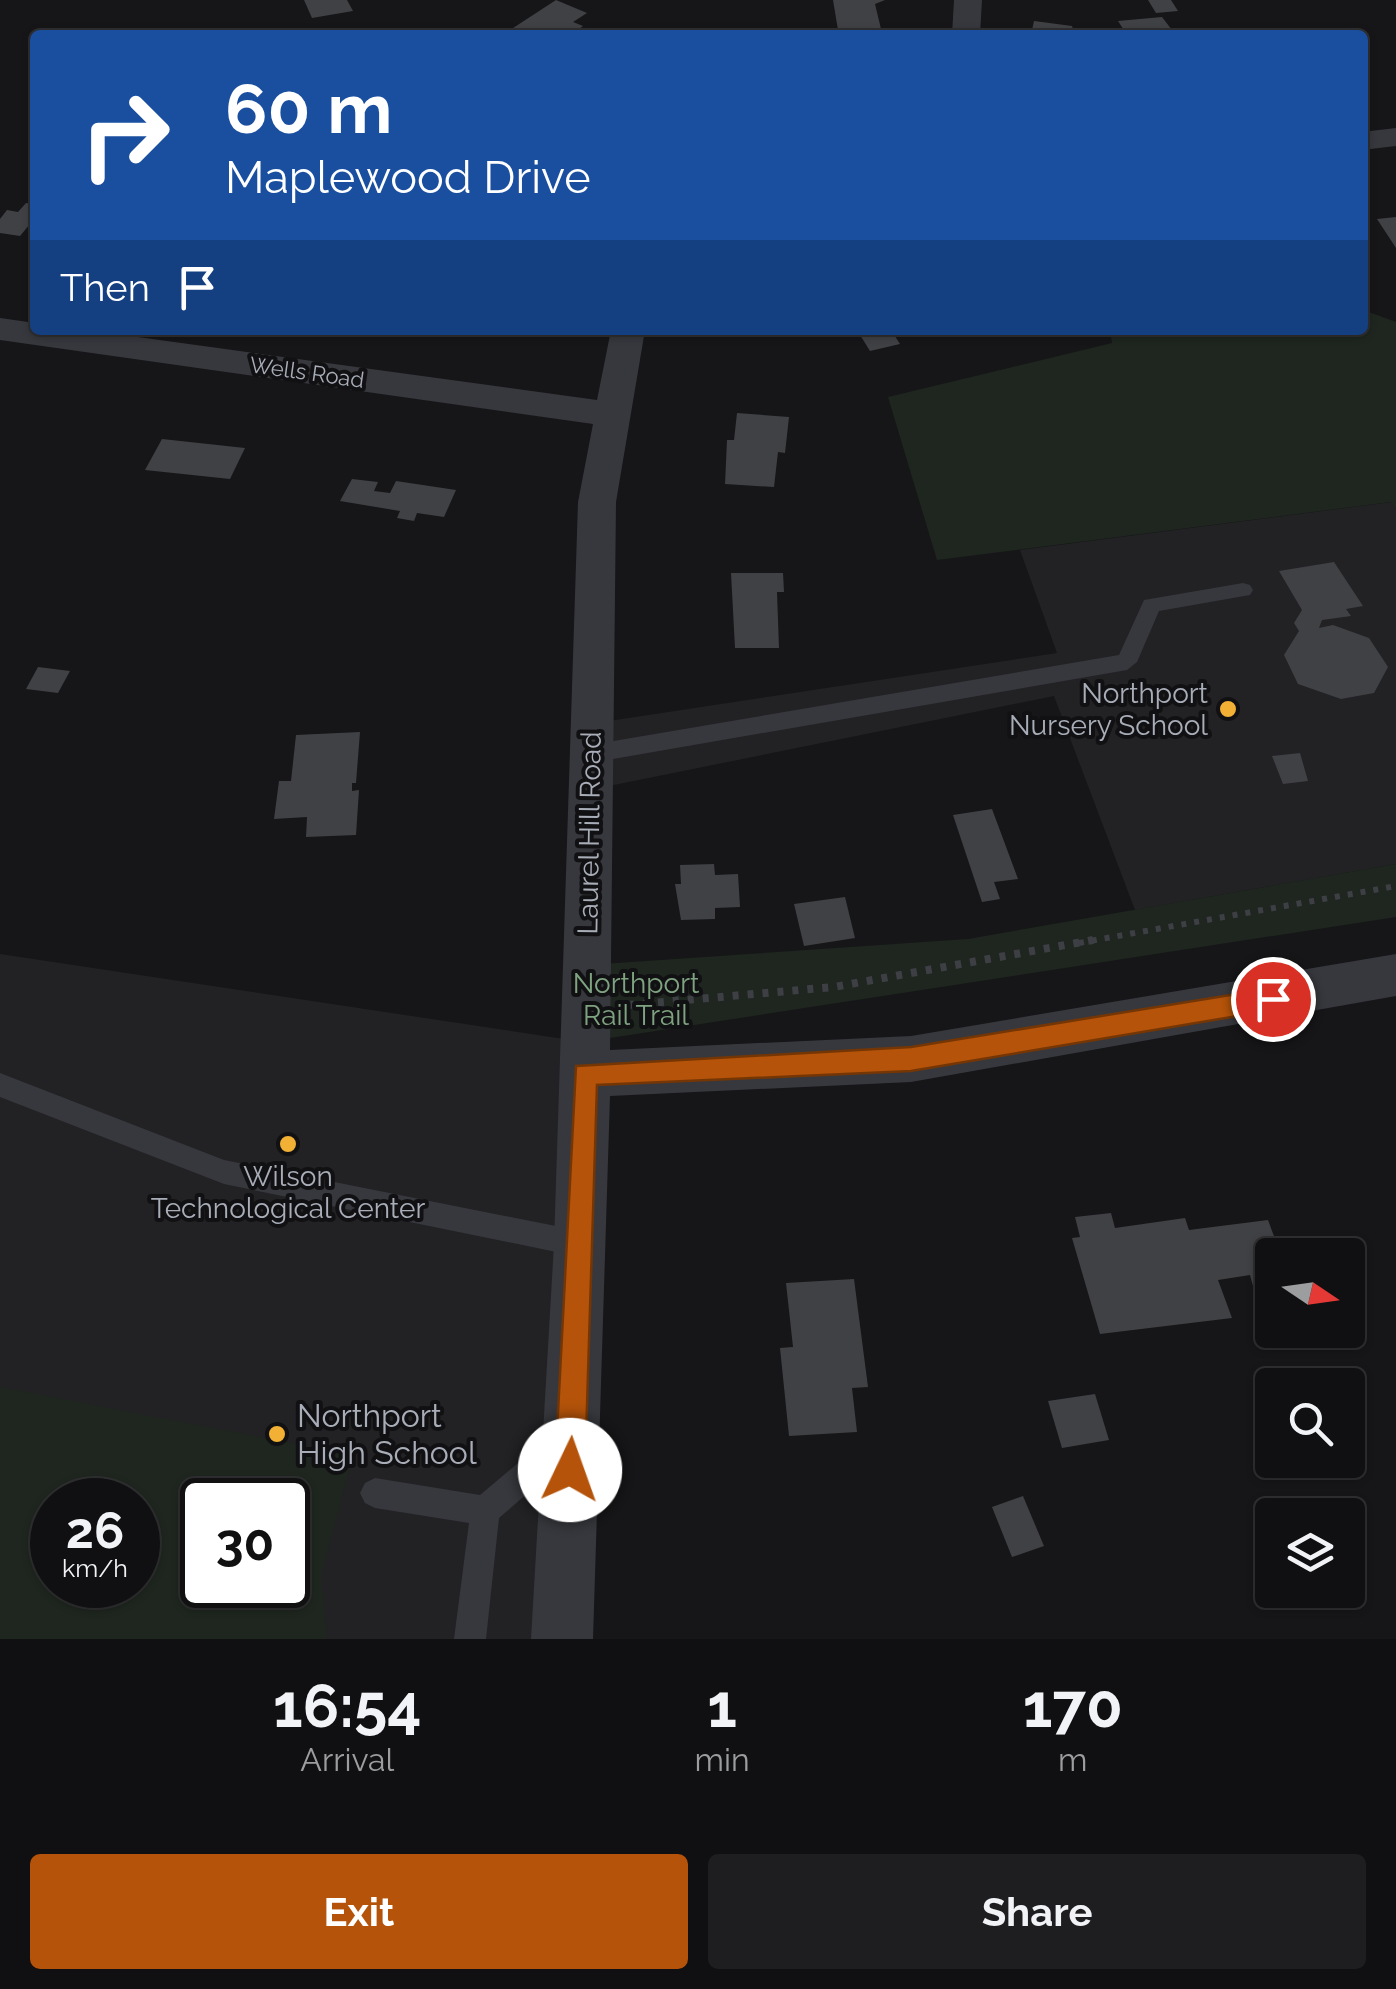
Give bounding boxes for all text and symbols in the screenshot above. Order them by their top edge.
text: 60 m [225,67,392,149]
icon: right [60,70,190,200]
text: Maplewood Drive [225,151,591,204]
icon: arrive [170,260,225,315]
text: Then [60,265,150,310]
street label: Wells Road [248,351,366,393]
place label: Northport Nursery School [1009,677,1209,742]
marker: Northport Nursery School [1217,698,1239,720]
street label: Laurel Hill Road [571,731,608,935]
pin [1231,957,1316,1042]
park label: Northport Rail Trail [573,967,700,1032]
icon: arrive [1246,972,1301,1027]
marker: Wilson Technological Center [277,1133,299,1155]
place label: Wilson Technological Center [151,1160,425,1225]
north arrow [1255,1238,1365,1348]
map controls [1255,1238,1365,1608]
button: search [1255,1368,1365,1478]
place label: Northport High School [297,1397,477,1471]
position arrow [518,1418,622,1522]
marker: Northport High School [266,1423,288,1445]
speed limit sign: 30 [180,1478,310,1608]
button: layers [1255,1498,1365,1608]
text: 26 [66,1501,124,1560]
text: km/h [62,1553,128,1583]
text: 16:54 [273,1671,421,1741]
text: 1 [707,1671,737,1741]
text: 170 [1023,1671,1123,1741]
text: Arrival [300,1741,394,1778]
text: min [695,1741,750,1778]
text: m [1058,1741,1088,1778]
button: Exit [30,1854,688,1969]
button: Share [708,1854,1366,1969]

